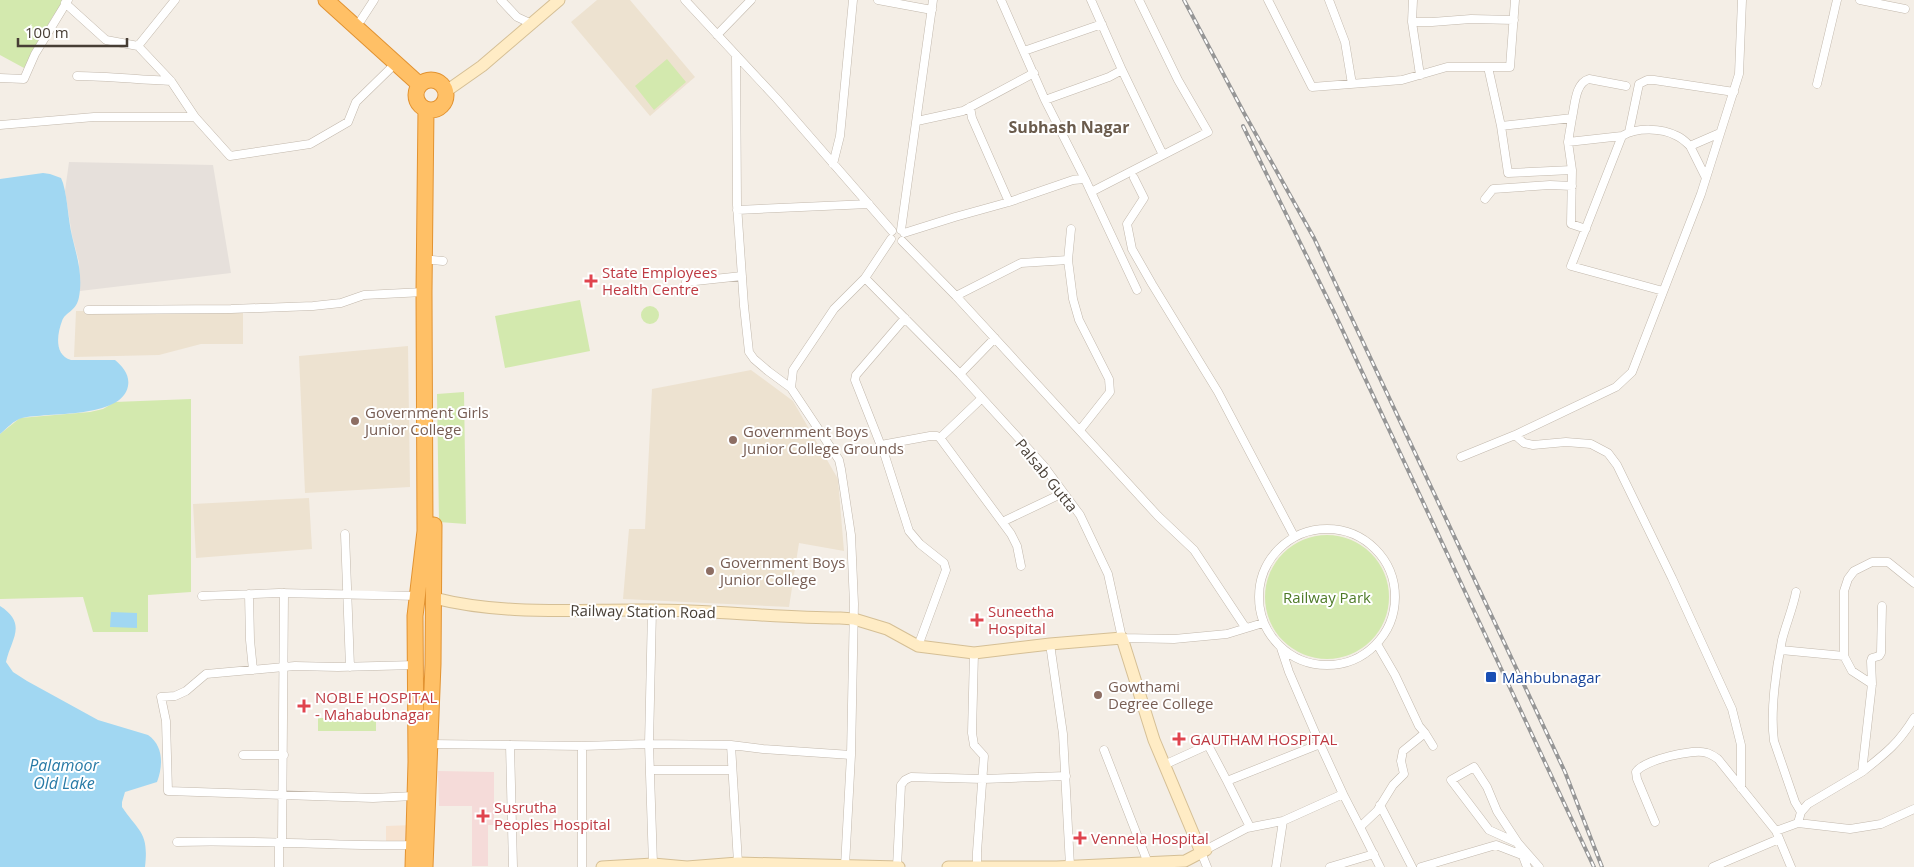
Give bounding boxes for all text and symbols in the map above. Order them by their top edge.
scale bar [18,15,126,47]
text: 100 m [25,22,69,42]
district label: Subhash Nagar [1009,116,1129,138]
place label: State Employees Health Centre [602,262,717,299]
marker: State Employees Health Centre [584,274,598,288]
place label: Government Girls Junior College [363,402,489,439]
marker: Government Girls Junior College [349,415,361,427]
place label: Government Boys Junior College Grounds [741,421,904,458]
marker: Government Boys Junior College Grounds [727,434,739,446]
street label: Palsab Gutta [1011,434,1083,516]
place label: Government Boys Junior College [718,552,845,589]
marker: Government Boys Junior College [704,565,716,577]
park label: Railway Park [1283,587,1371,607]
street label: Railway Station Road [570,600,716,622]
place label: Suneetha Hospital [988,601,1054,638]
marker: Suneetha Hospital [970,613,984,627]
place label: Mahbubnagar [1502,667,1601,687]
marker: Mahbubnagar [1484,670,1498,684]
place label: Gowthami Degree College [1108,676,1213,713]
place label: NOBLE HOSPITAL - Mahabubnagar [315,687,438,724]
marker: Gowthami Degree College [1092,689,1104,701]
marker: NOBLE HOSPITAL - Mahabubnagar [297,699,311,713]
place label: GAUTHAM HOSPITAL [1190,729,1337,749]
marker: GAUTHAM HOSPITAL [1172,732,1186,746]
water label: Palamoor Old Lake [29,754,99,794]
place label: Susrutha Peoples Hospital [494,797,611,834]
marker: Susrutha Peoples Hospital [476,809,490,823]
place label: Vennela Hospital [1091,828,1209,848]
marker: Vennela Hospital [1073,831,1087,845]

